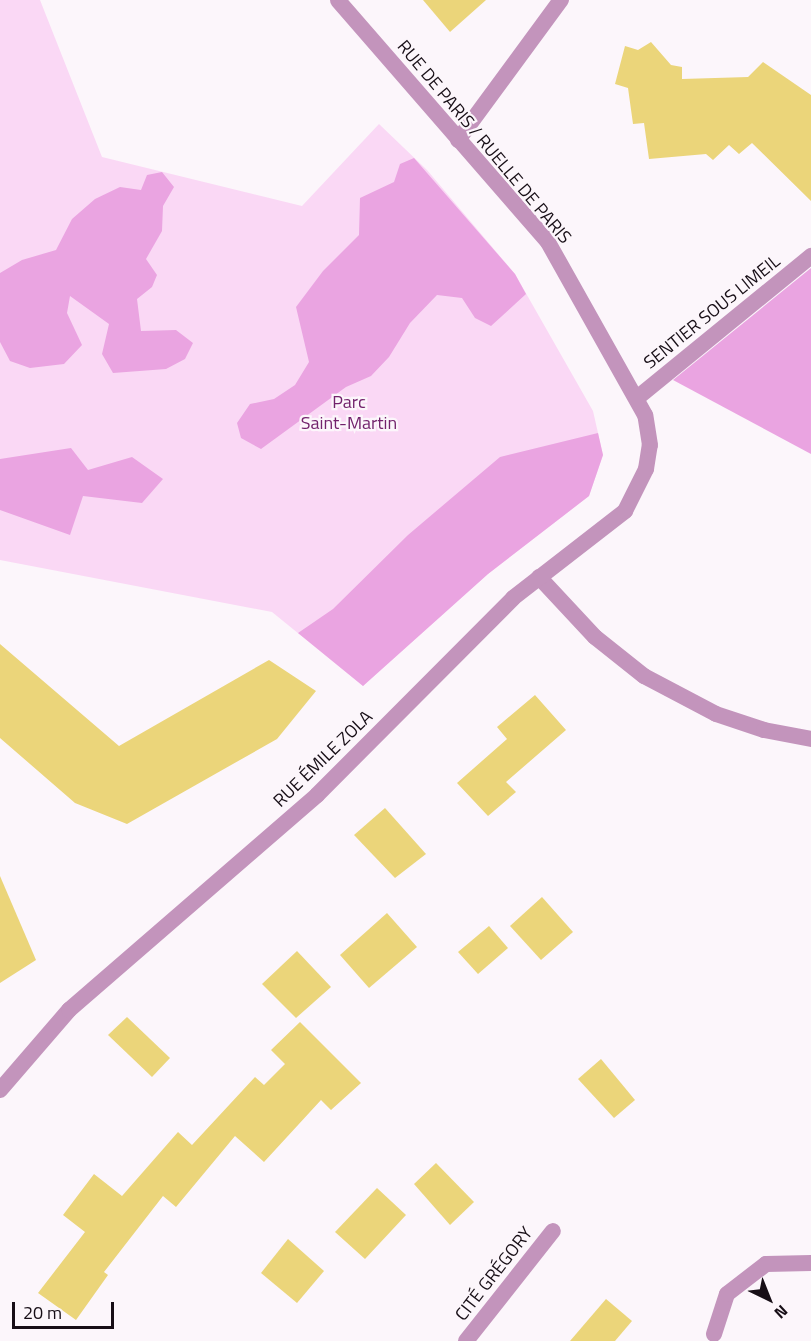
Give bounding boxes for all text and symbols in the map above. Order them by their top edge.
street label: RUE DE PARIS / RUELLE DE PARIS [392,36,576,248]
street label: SENTIER SOUS LIMEIL [640,250,784,374]
park label: Parc Saint-Martin [301,392,397,434]
street label: RUE ÉMILE ZOLA [269,706,377,812]
street label: CITÉ GRÉGORY [451,1223,537,1325]
north arrow [739,1269,799,1329]
scale bar [15,1290,117,1328]
text: 20 m [23,1299,62,1326]
text: N [769,1300,794,1325]

